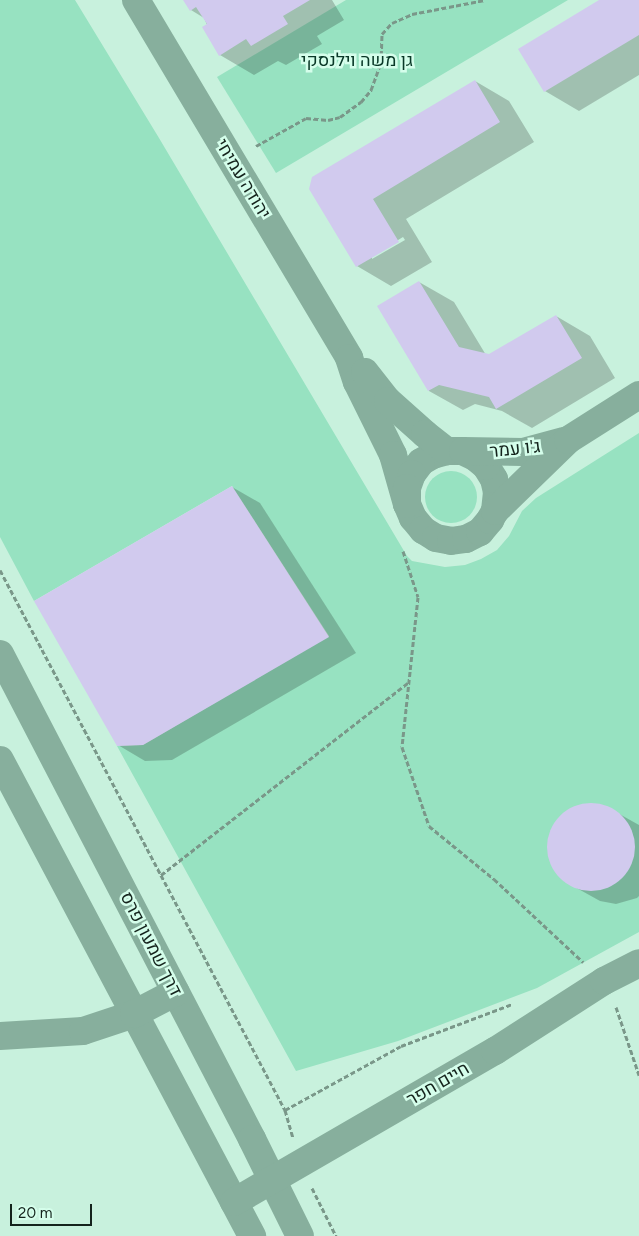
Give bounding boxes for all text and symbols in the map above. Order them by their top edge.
park label: גן משה וילנסקי [301,49,413,71]
street label: יהודה עמיחי [211,135,275,223]
street label: ג'ו עמר [489,436,541,462]
street label: דרך שמעון פרס [115,888,187,1000]
street label: חיים חפר [403,1057,473,1111]
scale bar [12,1194,95,1226]
text: 20 m [18,1204,52,1222]

